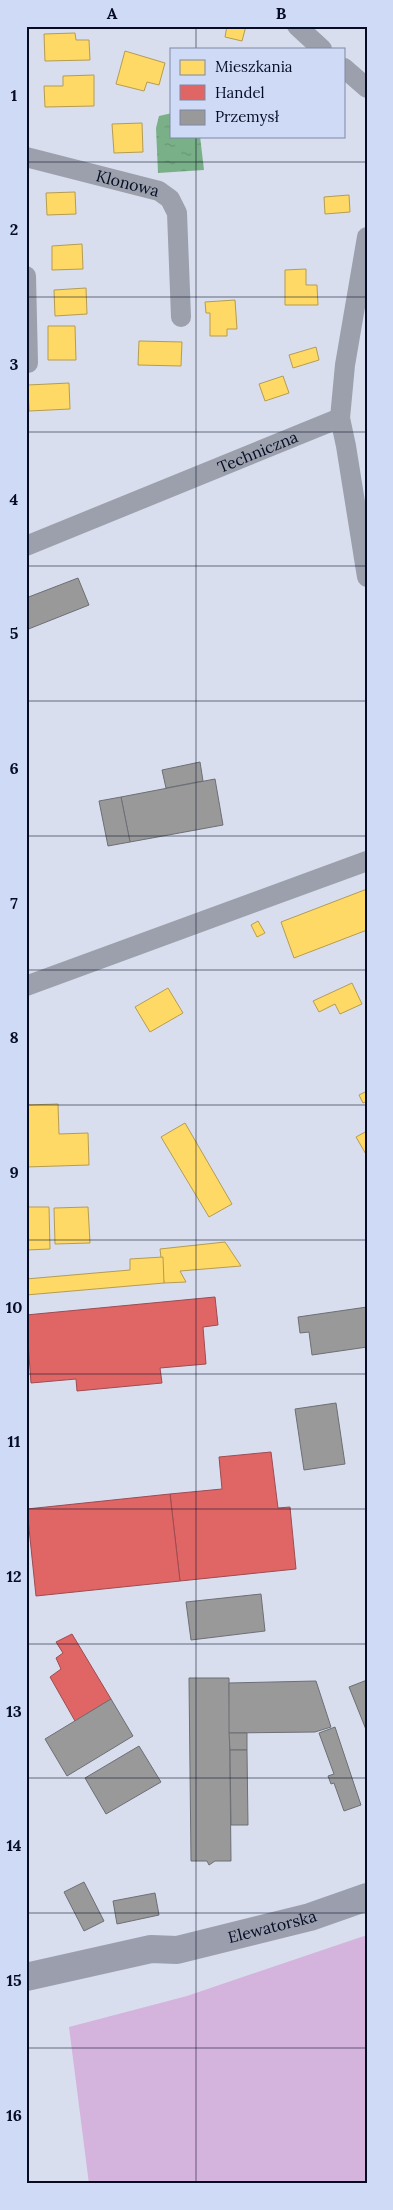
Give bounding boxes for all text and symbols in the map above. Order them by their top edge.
text: A [107,3,118,23]
text: B [276,3,287,23]
legend [170,48,346,138]
text: Mieszkania [215,57,293,76]
text: Handel [215,83,265,102]
text: 1 [11,85,17,105]
text: Przemysł [215,107,279,126]
street label: Klonowa [94,165,161,201]
text: 2 [10,219,18,239]
text: 3 [10,354,19,374]
street label: Techniczna [214,426,301,477]
text: 4 [10,489,19,509]
text: 5 [10,623,19,643]
text: 6 [9,758,19,778]
text: 7 [10,893,18,913]
text: 8 [9,1027,19,1047]
text: 9 [9,1162,19,1182]
text: 10 [6,1297,22,1317]
text: 11 [8,1431,21,1451]
text: 12 [6,1566,22,1586]
text: 13 [6,1701,22,1721]
text: 14 [6,1835,22,1855]
street label: Elewatorska [226,1906,319,1947]
text: 15 [6,1970,22,1990]
text: 16 [6,2105,22,2125]

